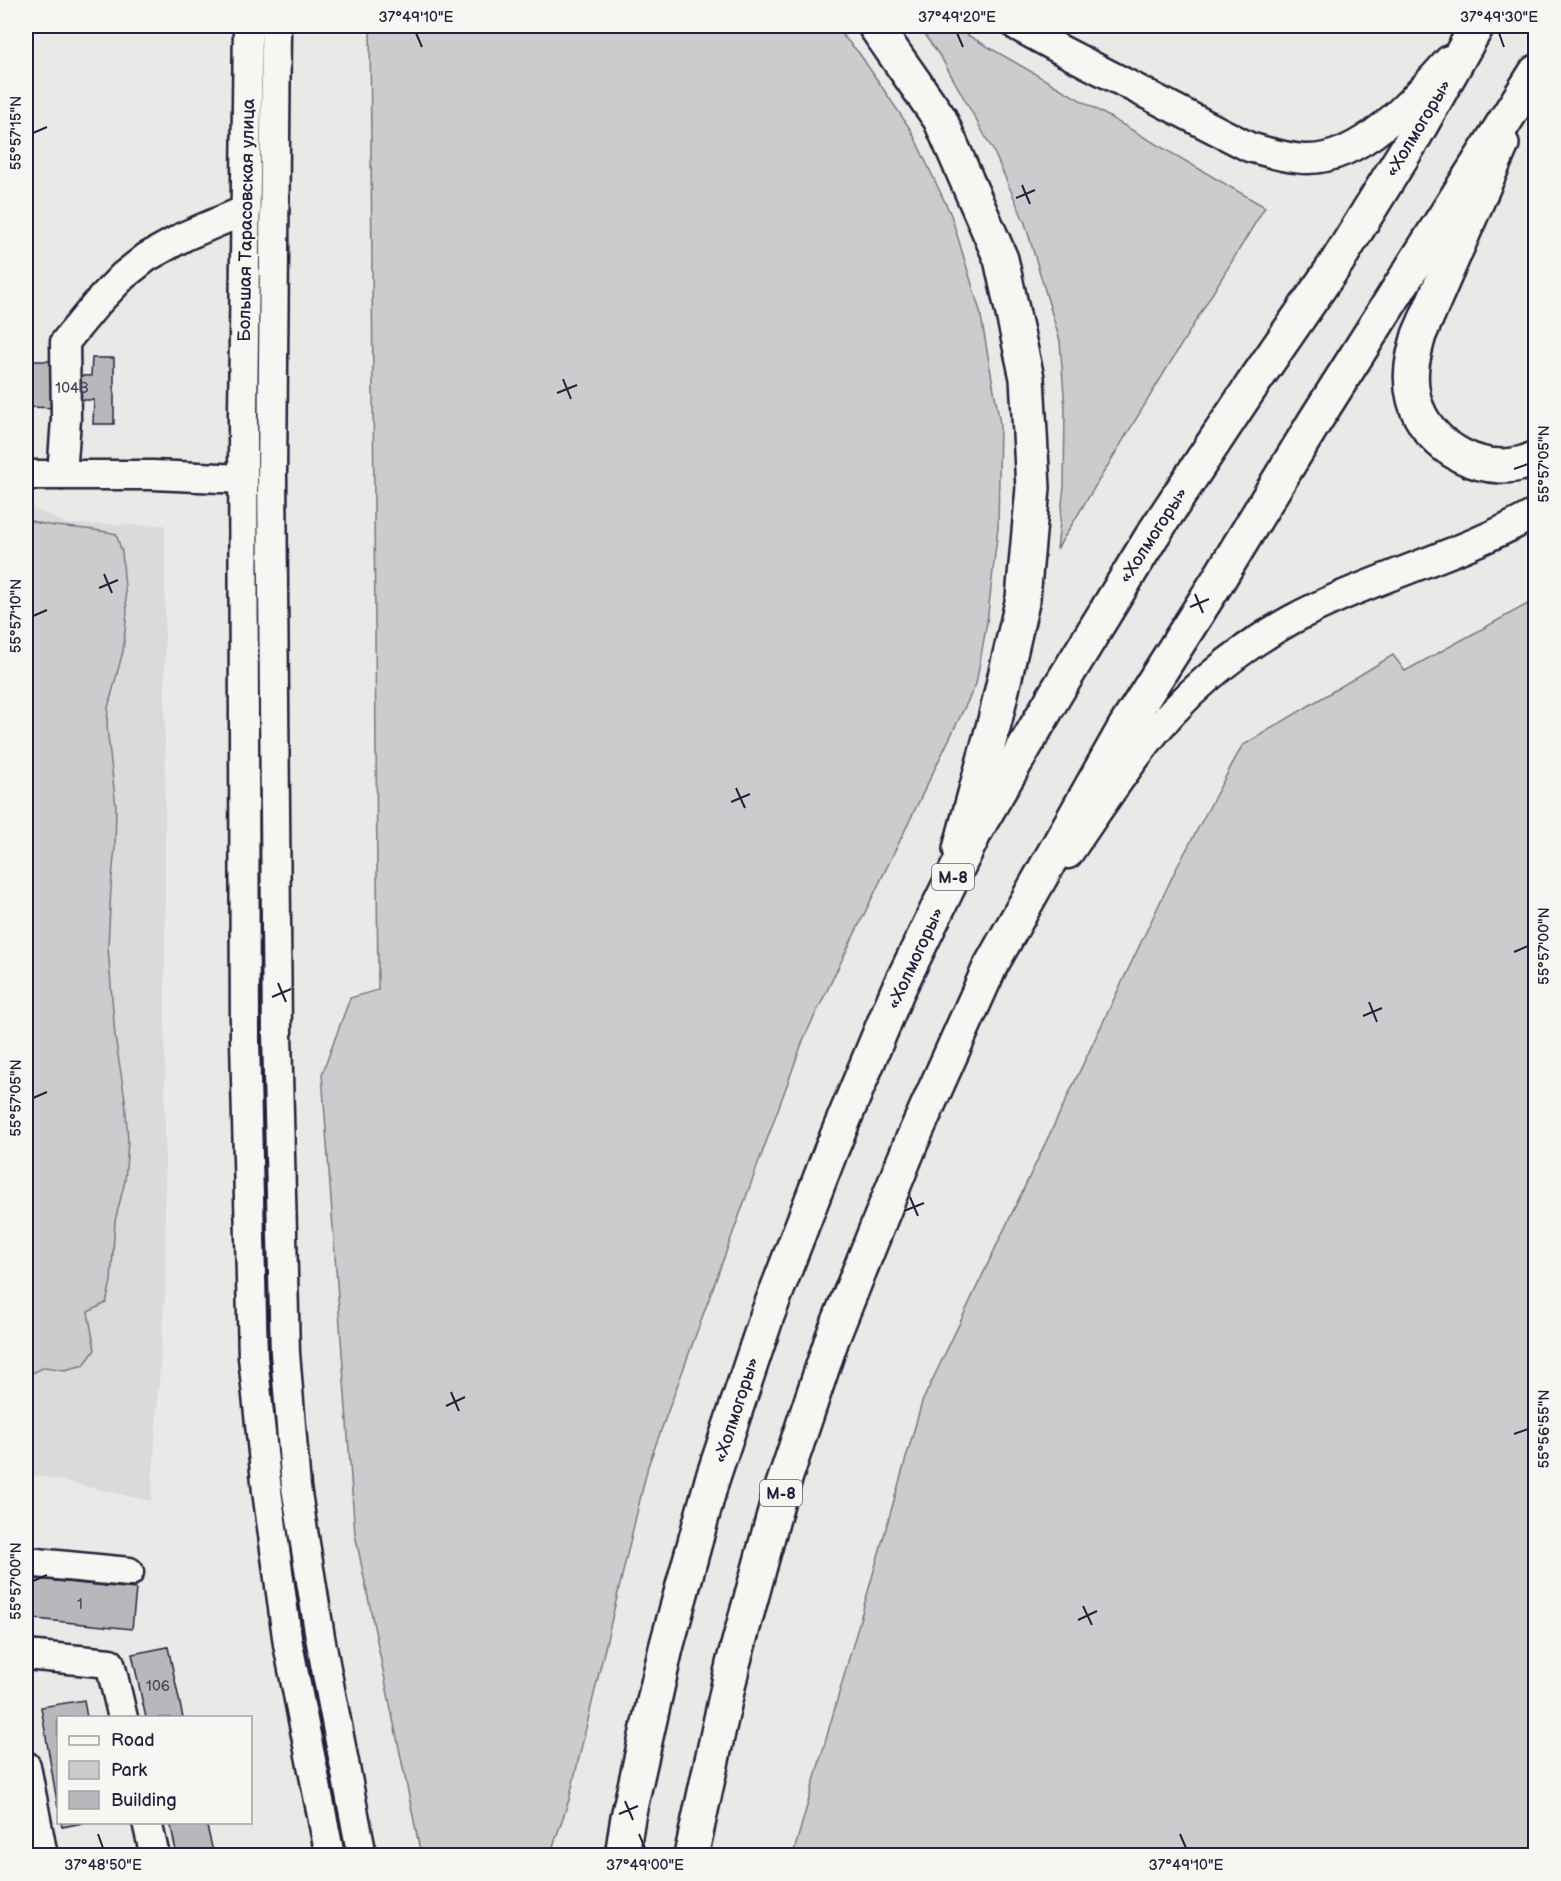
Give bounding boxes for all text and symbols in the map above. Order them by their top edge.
text: 37°49'10"E [379,8,454,27]
text: 37°49'20"E [918,8,996,27]
text: 37°49'30"E [1460,8,1538,27]
street label: «Холмогоры» [1381,76,1456,181]
text: 55°57'15"N [7,96,26,170]
street label: Большая Тарасовская улица [234,98,259,342]
house number: 104В [55,379,89,398]
text: 55°57'05"N [1535,425,1554,503]
street label: «Холмогоры» [1115,483,1192,587]
text: 55°57'10"N [7,579,26,653]
road number: М-8 [932,864,974,890]
street label: «Холмогоры» [883,904,948,1013]
text: 55°57'00"N [1535,907,1554,985]
text: 55°57'05"N [7,1059,26,1137]
street label: «Холмогоры» [709,1355,763,1466]
text: 55°56'55"N [1535,1389,1554,1469]
road number: М-8 [760,1480,802,1506]
text: 55°57'00"N [7,1542,26,1620]
house number: 1 [77,1595,83,1614]
house number: 106 [146,1677,170,1696]
legend [57,1716,252,1824]
text: Road [111,1730,155,1751]
text: Park [111,1760,147,1781]
text: Building [111,1790,177,1811]
text: 37°48'50"E [64,1856,142,1875]
text: 37°49'00"E [606,1856,684,1875]
text: 37°49'10"E [1149,1856,1224,1875]

